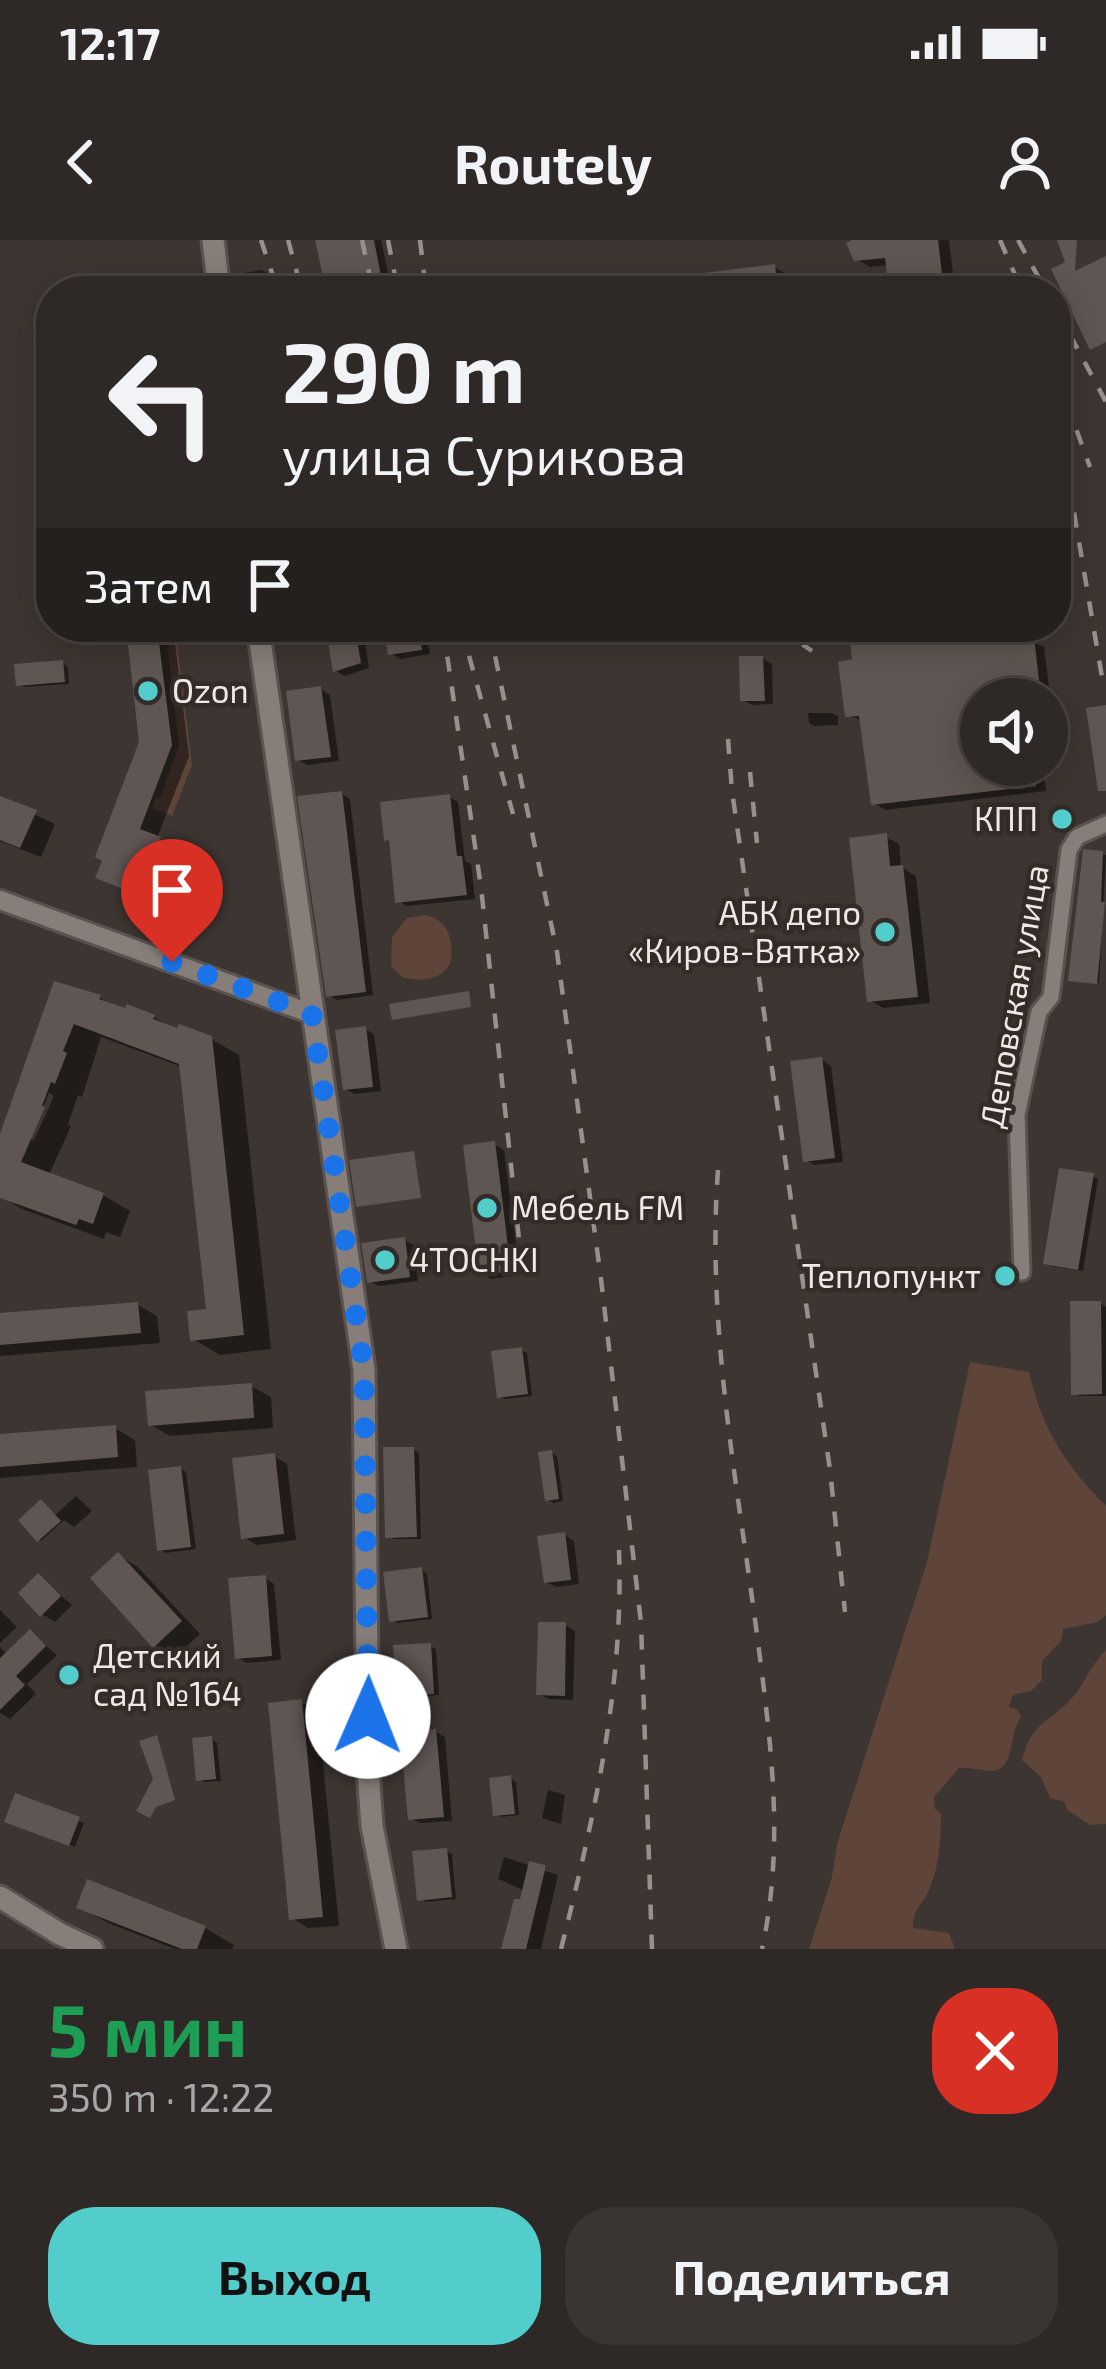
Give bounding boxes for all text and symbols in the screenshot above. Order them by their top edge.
text: 12:17 [60,15,160,69]
icon: back [48,129,114,195]
icon: person [992,129,1058,195]
text: Routely [454,130,652,195]
text: 290 m [282,319,526,420]
icon: left [84,324,240,480]
text: улица Сурикова [282,421,686,486]
icon: arrive [237,552,303,618]
text: Затем [84,558,213,612]
place label: Ozon [172,670,249,710]
marker: Ozon [135,678,161,704]
map controls [960,678,1068,786]
button: sound [960,678,1068,786]
place label: КПП [974,798,1038,838]
marker: КПП [1049,806,1075,832]
pin [121,839,223,962]
icon: arrive [139,857,205,923]
street label: Деповская улица [970,861,1057,1131]
place label: АБК депо «Киров-Вятка» [628,892,861,970]
marker: АБК депо «Киров-Вятка» [872,919,898,945]
place label: Мебель FM [511,1187,684,1227]
marker: Мебель FM [474,1195,500,1221]
place label: 4TOCHKI [409,1239,539,1279]
marker: 4TOCHKI [372,1247,398,1273]
place label: Теплопункт [802,1255,981,1296]
marker: Теплопункт [992,1263,1018,1289]
place label: Детский сад №164 [93,1635,242,1713]
position arrow [305,1653,431,1779]
marker: Детский сад №164 [56,1662,82,1688]
text: 5 мин [48,1985,247,2071]
button: close [932,1988,1058,2114]
text: 350 m · 12:22 [48,2073,274,2120]
button: Выход [48,2207,541,2345]
button: Поделиться [565,2207,1058,2345]

